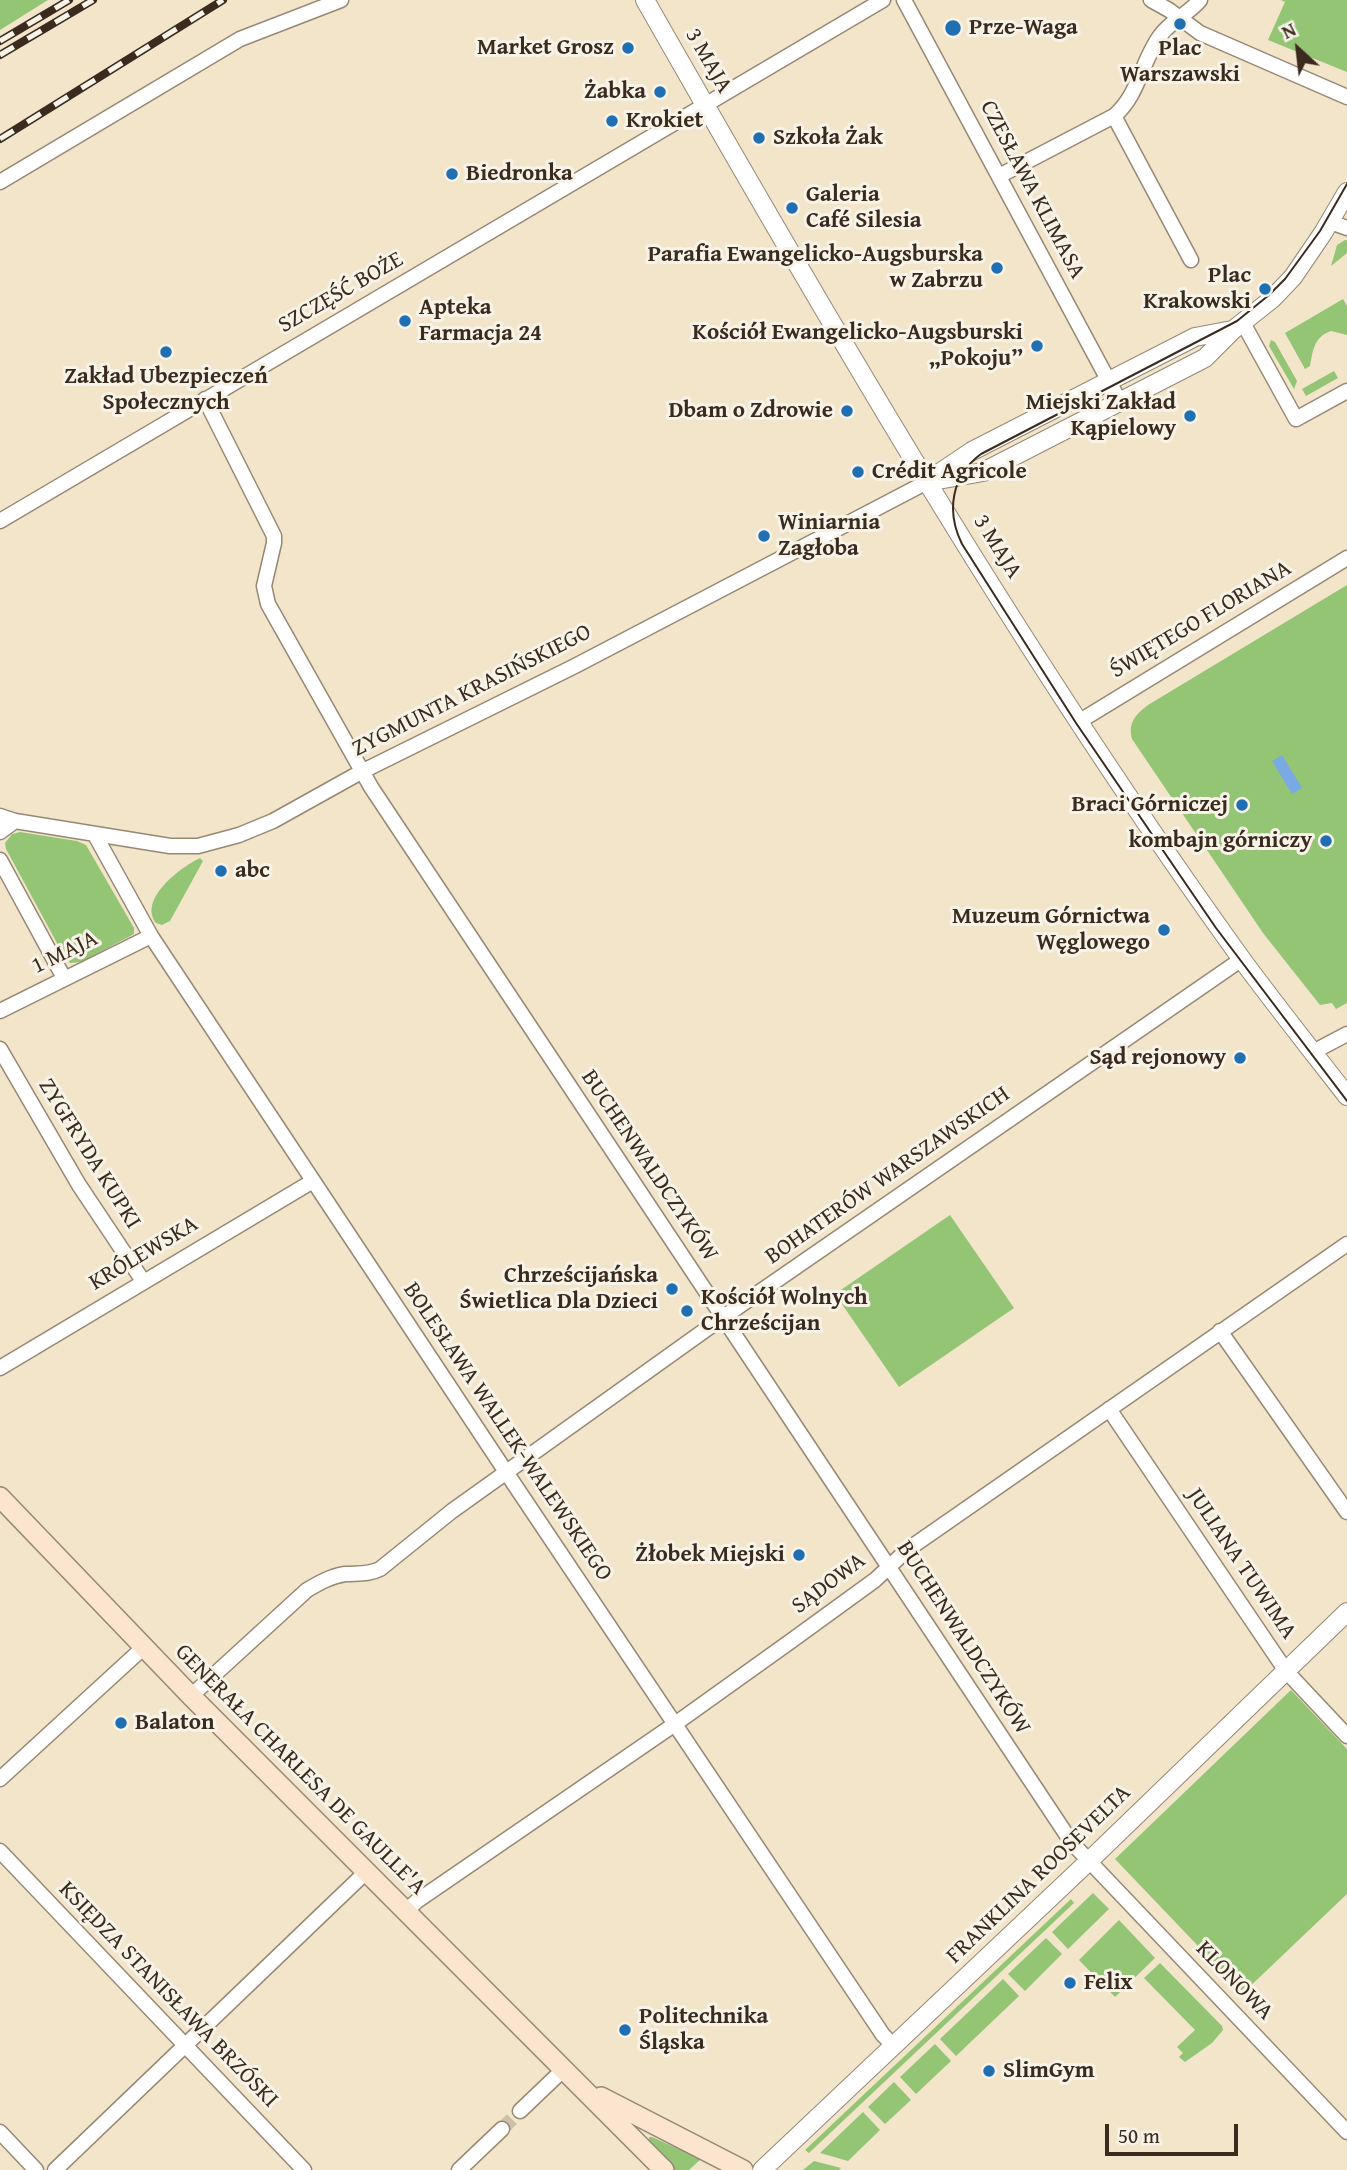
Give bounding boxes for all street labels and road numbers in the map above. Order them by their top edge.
street label: 3 MAJA [679,24,737,98]
street label: CZESŁAWA KLIMASA [973,96,1091,284]
street label: SZCZĘŚĆ BOŻE [274,246,408,340]
street label: 3 MAJA [967,510,1027,584]
street label: ŚWIĘTEGO FLORIANA [1105,555,1297,685]
street label: ZYGMUNTA KRASIŃSKIEGO [348,619,596,763]
street label: 1 MAJA [27,925,103,981]
street label: BUCHENWALDCZYKÓW [575,1065,723,1267]
street label: ZYGFRYDA KUPKI [32,1074,146,1234]
street label: BOHATERÓW WARSZAWSKICH [761,1081,1015,1271]
street label: KRÓLEWSKA [85,1211,203,1297]
street label: BOLESŁAWA WALLEK-WALEWSKIEGO [397,1278,617,1586]
street label: JULIANA TUWIMA [1180,1483,1302,1645]
street label: BUCHENWALDCZYKÓW [890,1536,1036,1740]
street label: SĄDOWA [787,1547,871,1621]
street label: GENERAŁA CHARLESA DE GAULLE'A [169,1639,431,1901]
street label: FRANKLINA ROOSEVELTA [941,1780,1137,1970]
street label: KSIĘDZA STANISŁAWA BRZÓSKI [53,1876,283,2114]
street label: KLONOWA [1190,1936,1278,2026]

